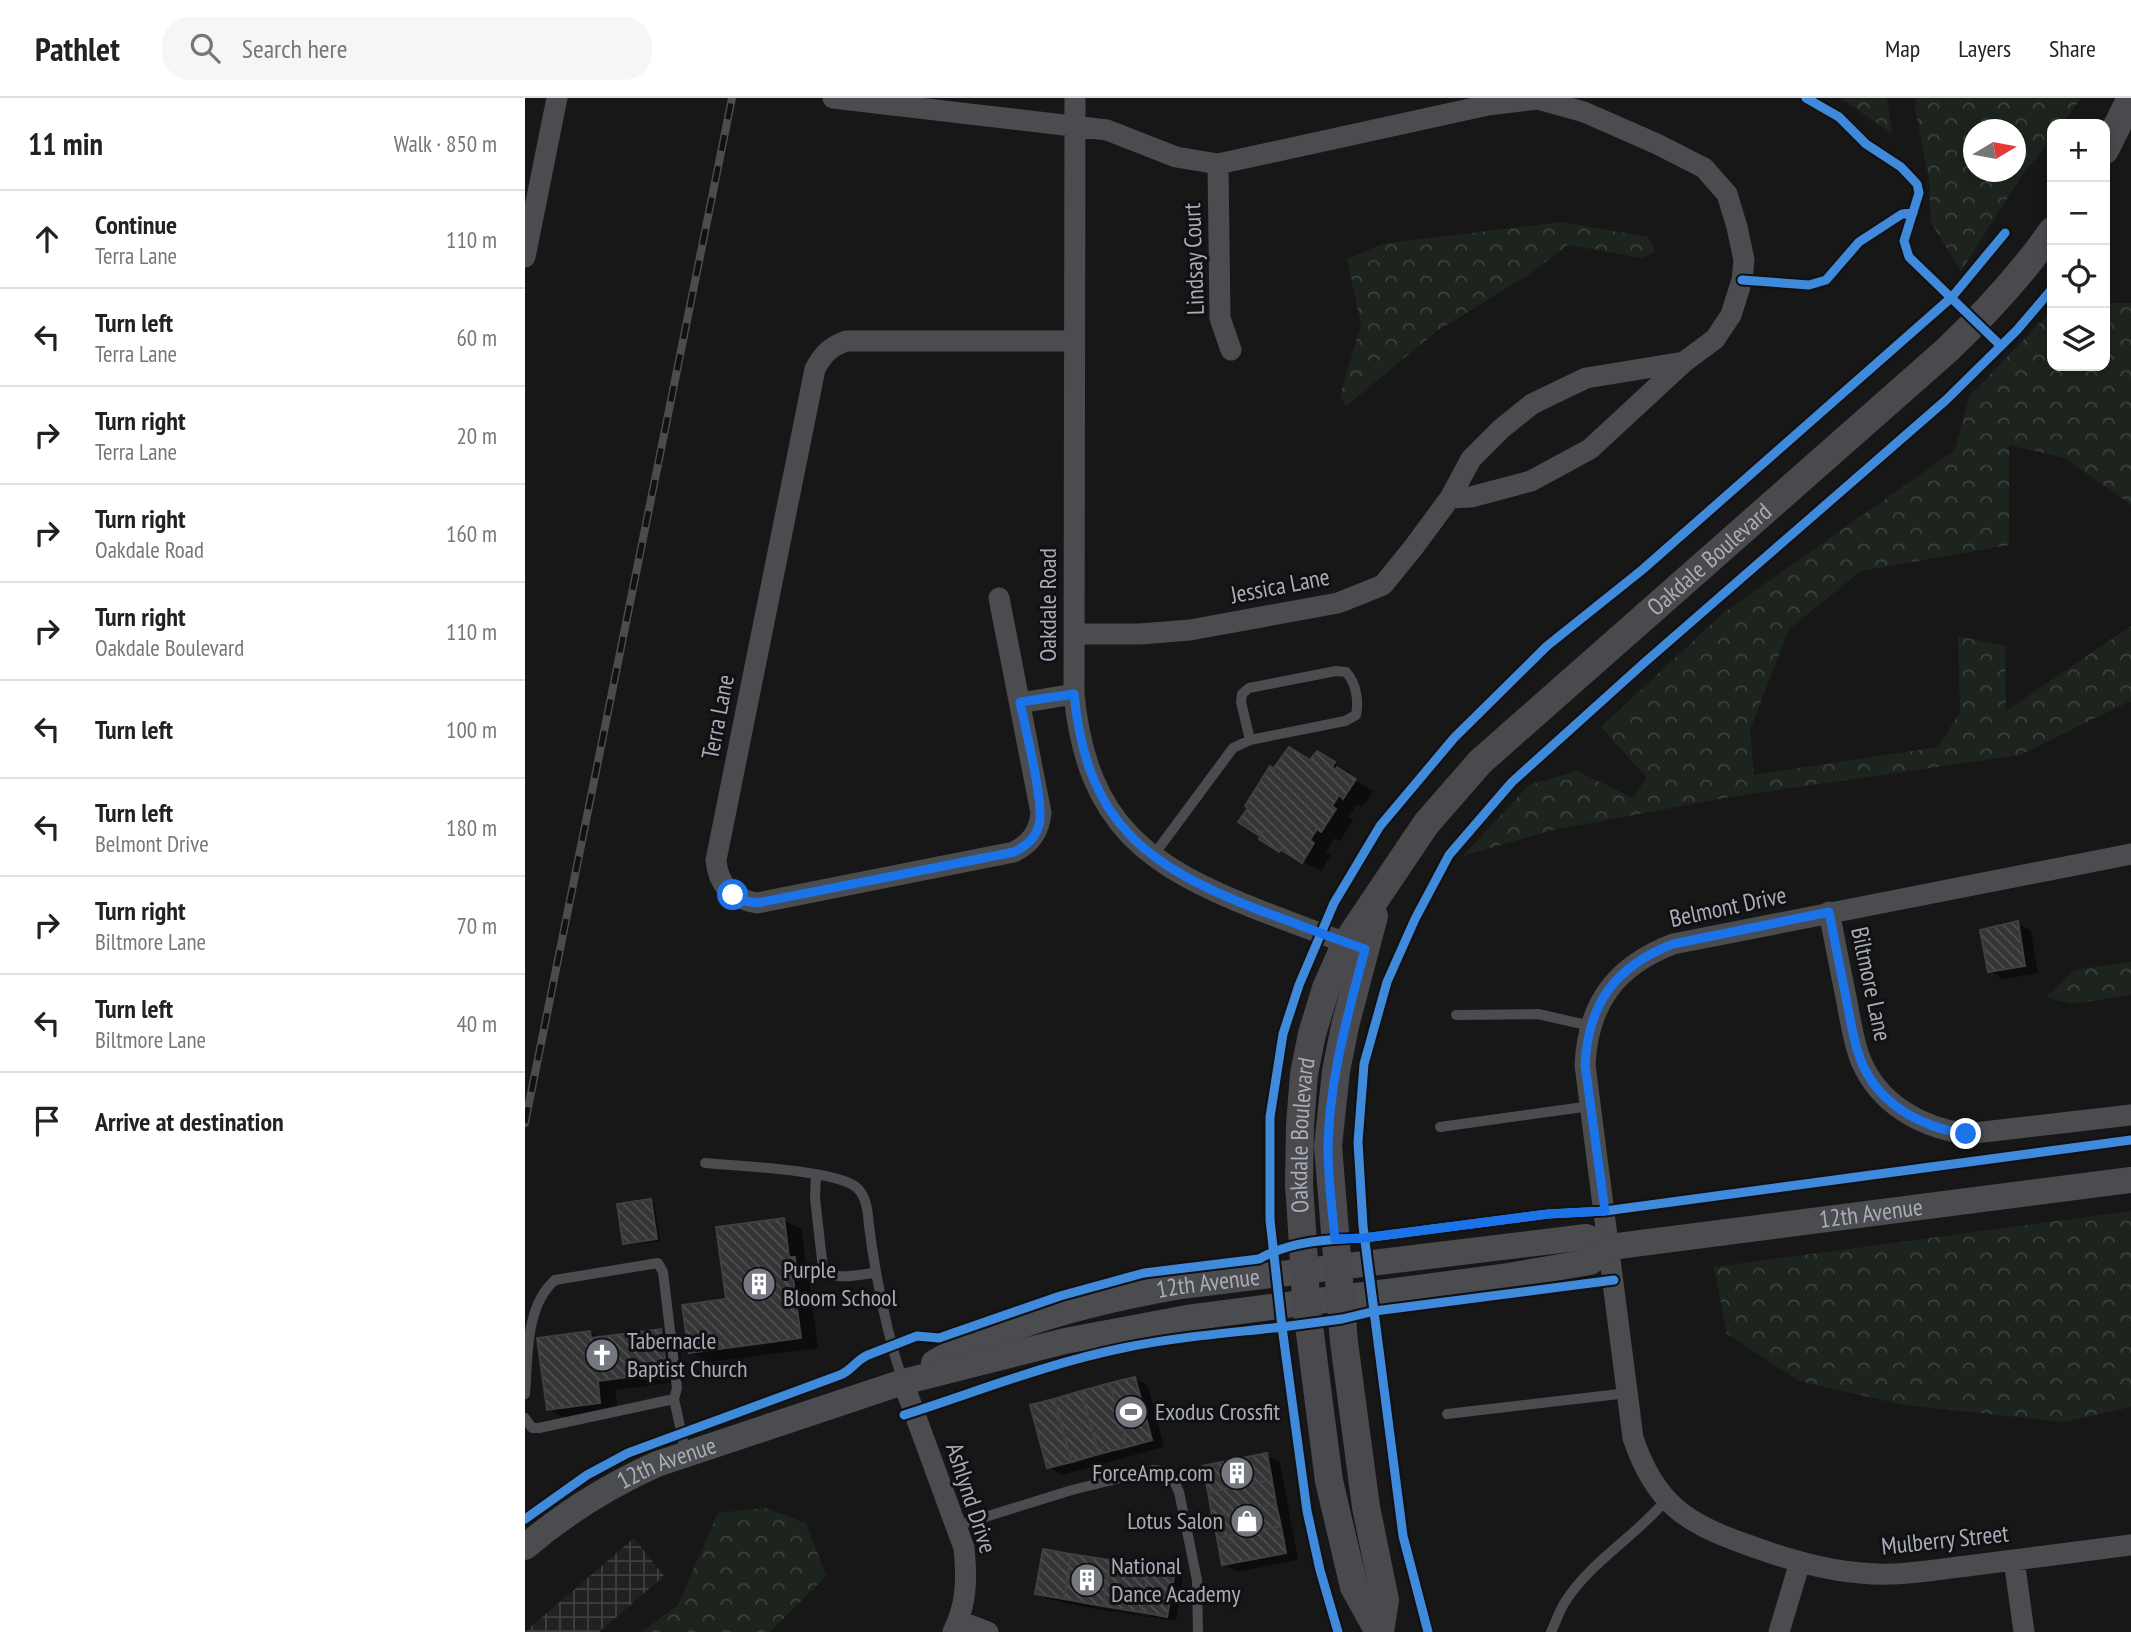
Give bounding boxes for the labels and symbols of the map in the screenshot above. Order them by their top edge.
north arrow [1963,119,2026,182]
street label: Lindsay Court [1176,202,1211,316]
street label: Oakdale Boulevard [1640,496,1778,622]
street label: Oakdale Road [1032,548,1063,662]
street label: Jessica Lane [1227,561,1332,610]
street label: Terra Lane [694,672,741,762]
route start [717,879,748,910]
street label: Belmont Drive [1667,879,1789,934]
street label: Biltmore Lane [1844,924,1899,1044]
street label: Oakdale Boulevard [1283,1054,1322,1214]
route end [1950,1118,1981,1149]
street label: 12th Avenue [1817,1191,1924,1235]
place label: Purple Bloom School [783,1254,897,1313]
street label: 12th Avenue [1154,1261,1261,1305]
building icon: Purple Bloom School [740,1265,778,1303]
place label: Tabernacle Baptist Church [627,1325,748,1384]
church icon: Tabernacle Baptist Church [583,1336,621,1374]
sports icon: Exodus Crossfit [1112,1393,1150,1431]
place label: Exodus Crossfit [1155,1396,1280,1427]
street label: 12th Avenue [611,1429,720,1496]
street label: Ashlynd Drive [939,1439,1004,1557]
building icon: ForceAmp.com [1218,1454,1256,1492]
place label: ForceAmp.com [1092,1457,1213,1488]
shop icon: Lotus Salon [1228,1502,1266,1540]
place label: Lotus Salon [1127,1505,1223,1536]
street label: Mulberry Street [1880,1517,2011,1562]
place label: National Dance Academy [1111,1550,1240,1609]
building icon: National Dance Academy [1068,1561,1106,1599]

